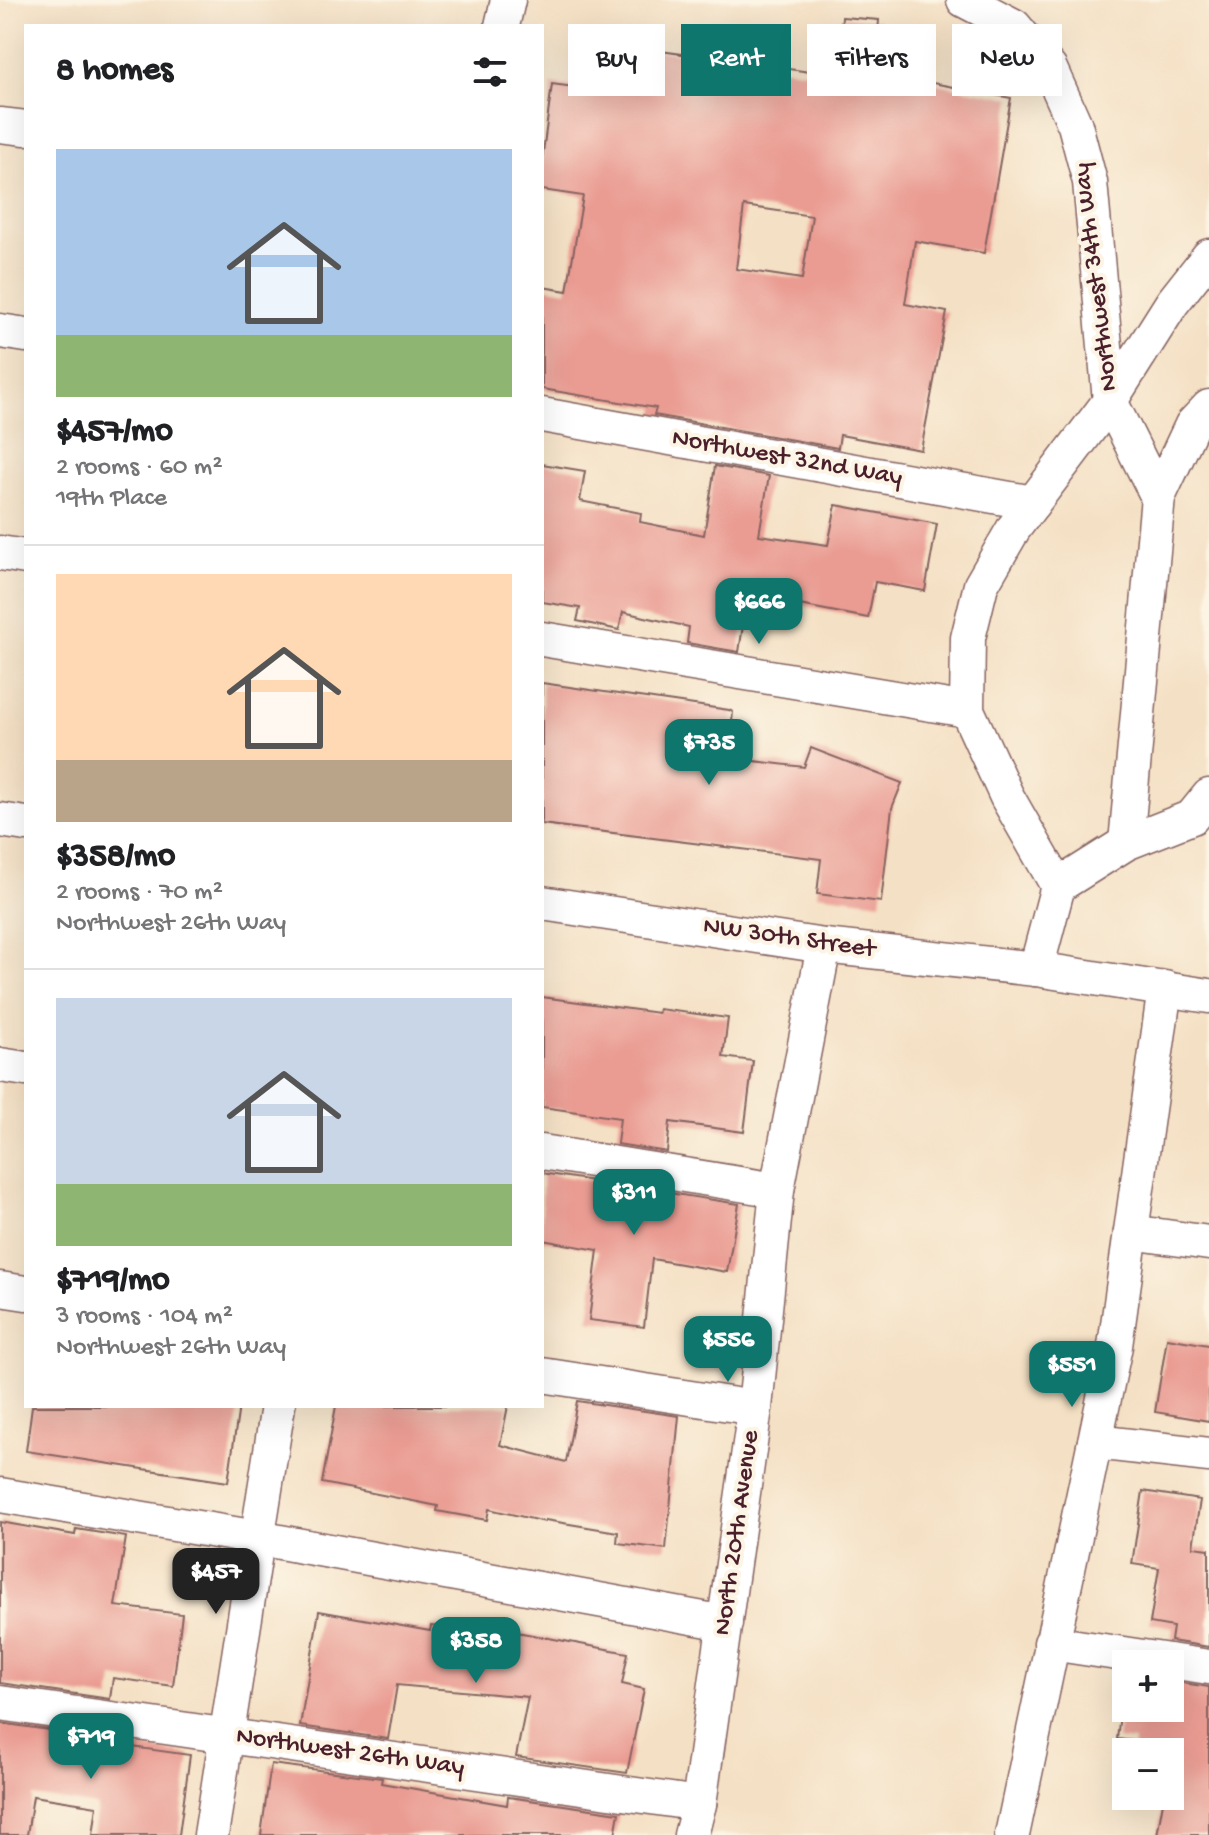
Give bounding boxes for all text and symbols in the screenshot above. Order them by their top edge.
chip: Buy [568,24,665,96]
chip: Rent [681,24,791,96]
chip: Filters [807,24,936,96]
chip: New [952,24,1062,96]
icon: filters [468,50,512,94]
text: 8 homes [56,52,173,92]
street label: Northwest 34th Way [1068,161,1126,393]
icon: home [212,201,356,345]
text: $457/mo [56,413,173,453]
street label: Northwest 32nd Way [669,423,905,495]
text: 2 rooms · 60 m² [56,453,222,484]
text: 19th Place [56,484,167,515]
pin: $666 [712,578,806,646]
text: $666 [733,588,785,619]
icon: home [212,626,356,770]
pin: $735 [662,719,756,787]
text: $735 [683,729,735,760]
text: $358/mo [56,838,175,878]
text: 2 rooms · 70 m² [56,878,223,909]
text: Northwest 26th Way [56,909,286,940]
street label: NW 30th Street [701,912,879,967]
icon: home [212,1050,356,1194]
pin: $311 [587,1169,681,1237]
text: $311 [611,1179,657,1210]
text: $719/mo [56,1262,170,1302]
text: 3 rooms · 104 m² [56,1302,233,1333]
pin: $556 [681,1316,775,1384]
text: $556 [702,1326,754,1357]
text: Northwest 26th Way [56,1333,286,1364]
pin: $551 [1025,1341,1119,1409]
text: $551 [1047,1351,1097,1382]
street label: North 20th Avenue [708,1428,768,1638]
pin: $457 [169,1548,263,1616]
text: $457 [190,1558,242,1589]
pin: $358 [429,1617,523,1685]
text: $358 [449,1627,503,1658]
map controls [1112,1650,1184,1810]
button: + [1112,1650,1184,1722]
pin: $719 [44,1713,138,1781]
street label: Northwest 26th Way [234,1722,466,1784]
text: $719 [67,1723,115,1754]
button: − [1112,1738,1184,1810]

